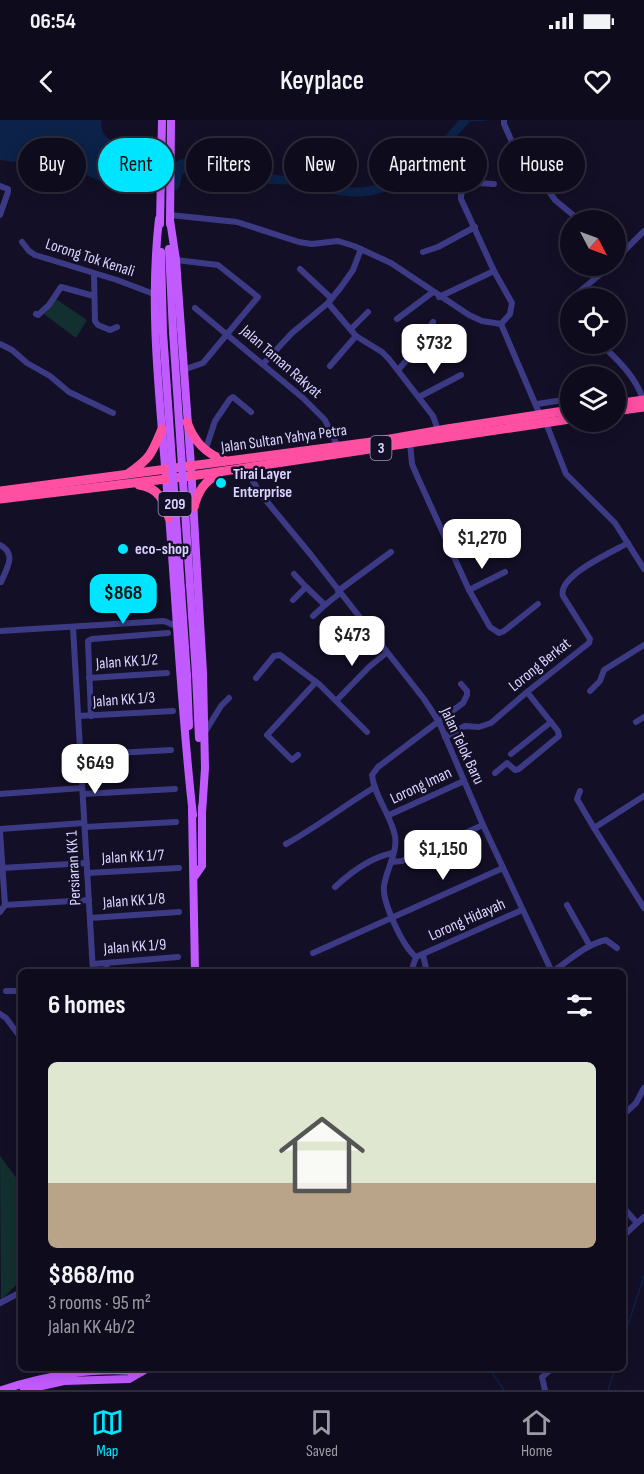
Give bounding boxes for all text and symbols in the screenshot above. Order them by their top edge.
text: 06:54 [30,8,76,35]
icon: back [30,65,63,98]
text: Keyplace [280,65,364,97]
icon: heart [581,65,614,98]
chip: Buy [18,138,86,192]
chip: Rent [98,138,174,192]
chip: Filters [186,138,272,192]
chip: New [284,138,357,192]
chip: Apartment [369,138,487,192]
chip: House [499,138,585,192]
north arrow [560,210,626,276]
map controls [560,210,626,432]
street label: Lorong Tok Kenali [43,235,137,281]
button: locate [560,288,626,354]
street label: Jalan Taman Rakyat [236,321,326,403]
pin: $732 [398,324,470,375]
text: $732 [416,331,452,355]
button: layers [560,366,626,432]
street label: Jalan Sultan Yahya Petra [219,421,348,457]
road number: 3 [370,436,392,460]
place label: Tirai Layer Enterprise [233,465,292,502]
marker: Tirai Layer Enterprise [214,476,228,490]
road number: 209 [158,492,192,516]
pin: $1,270 [433,519,531,570]
text: $1,270 [457,526,507,550]
place label: eco-shop [135,540,189,559]
marker: eco-shop [116,542,130,556]
pin: $868 [87,574,159,625]
text: $868 [104,581,142,605]
pin: $473 [316,616,388,667]
text: $473 [334,623,370,647]
street label: Lorong Berkat [505,634,575,696]
street label: Jalan KK 1/2 [94,650,159,674]
street label: Jalan KK 1/3 [91,688,156,712]
street label: Jalan Telok Baru [435,704,488,788]
pin: $649 [59,744,131,795]
text: $649 [76,751,114,775]
street label: Lorong Iman [387,764,455,808]
street label: Persiaran KK 1 [63,830,85,906]
pin: $1,150 [394,830,492,881]
text: $1,150 [418,837,468,861]
street label: Jalan KK 1/7 [100,846,165,868]
street label: Jalan KK 1/8 [101,889,166,913]
street label: Lorong Hidayah [426,895,508,945]
street label: Jalan KK 1/9 [102,935,167,959]
icon: filters [563,989,596,1022]
text: 6 homes [48,990,126,1021]
icon: home [268,1101,376,1209]
text: $868/mo [48,1260,134,1291]
text: 3 rooms · 95 m² [48,1291,151,1315]
text: Jalan KK 4b/2 [48,1315,135,1339]
tab: Map [91,1406,124,1461]
tab: Saved [305,1406,338,1461]
tab: Home [520,1406,553,1461]

